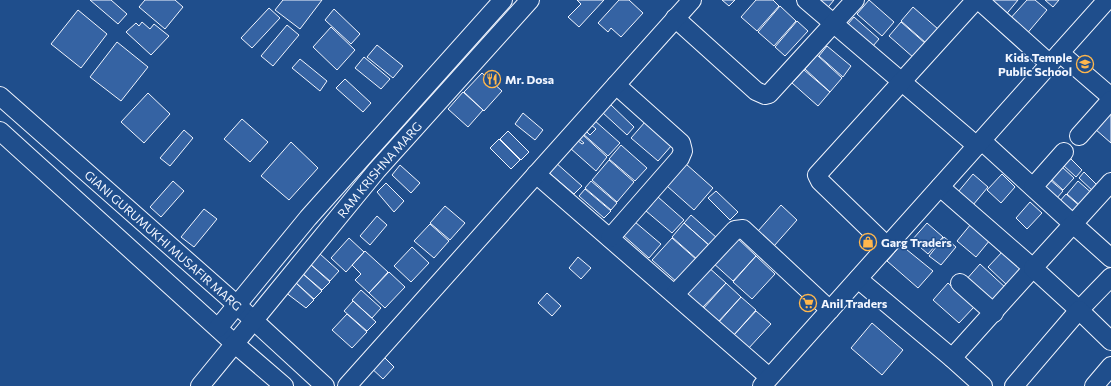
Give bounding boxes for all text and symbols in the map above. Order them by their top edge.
place label: Kids Temple Public School [998,50,1072,78]
school or university icon: Kids Temple Public School [1075,54,1095,74]
restaurant icon: Mr. Dosa [482,69,502,89]
place label: Mr. Dosa [505,72,554,86]
street label: RAM KRISHNA MARG [334,119,424,220]
street label: GIANI GURUMUKHI MUSAFIR MARG [82,167,245,313]
shop icon: Garg Traders [858,232,878,252]
place label: Garg Traders [881,235,952,249]
supermarket icon: Anil Traders [798,293,818,313]
place label: Anil Traders [821,296,888,310]

